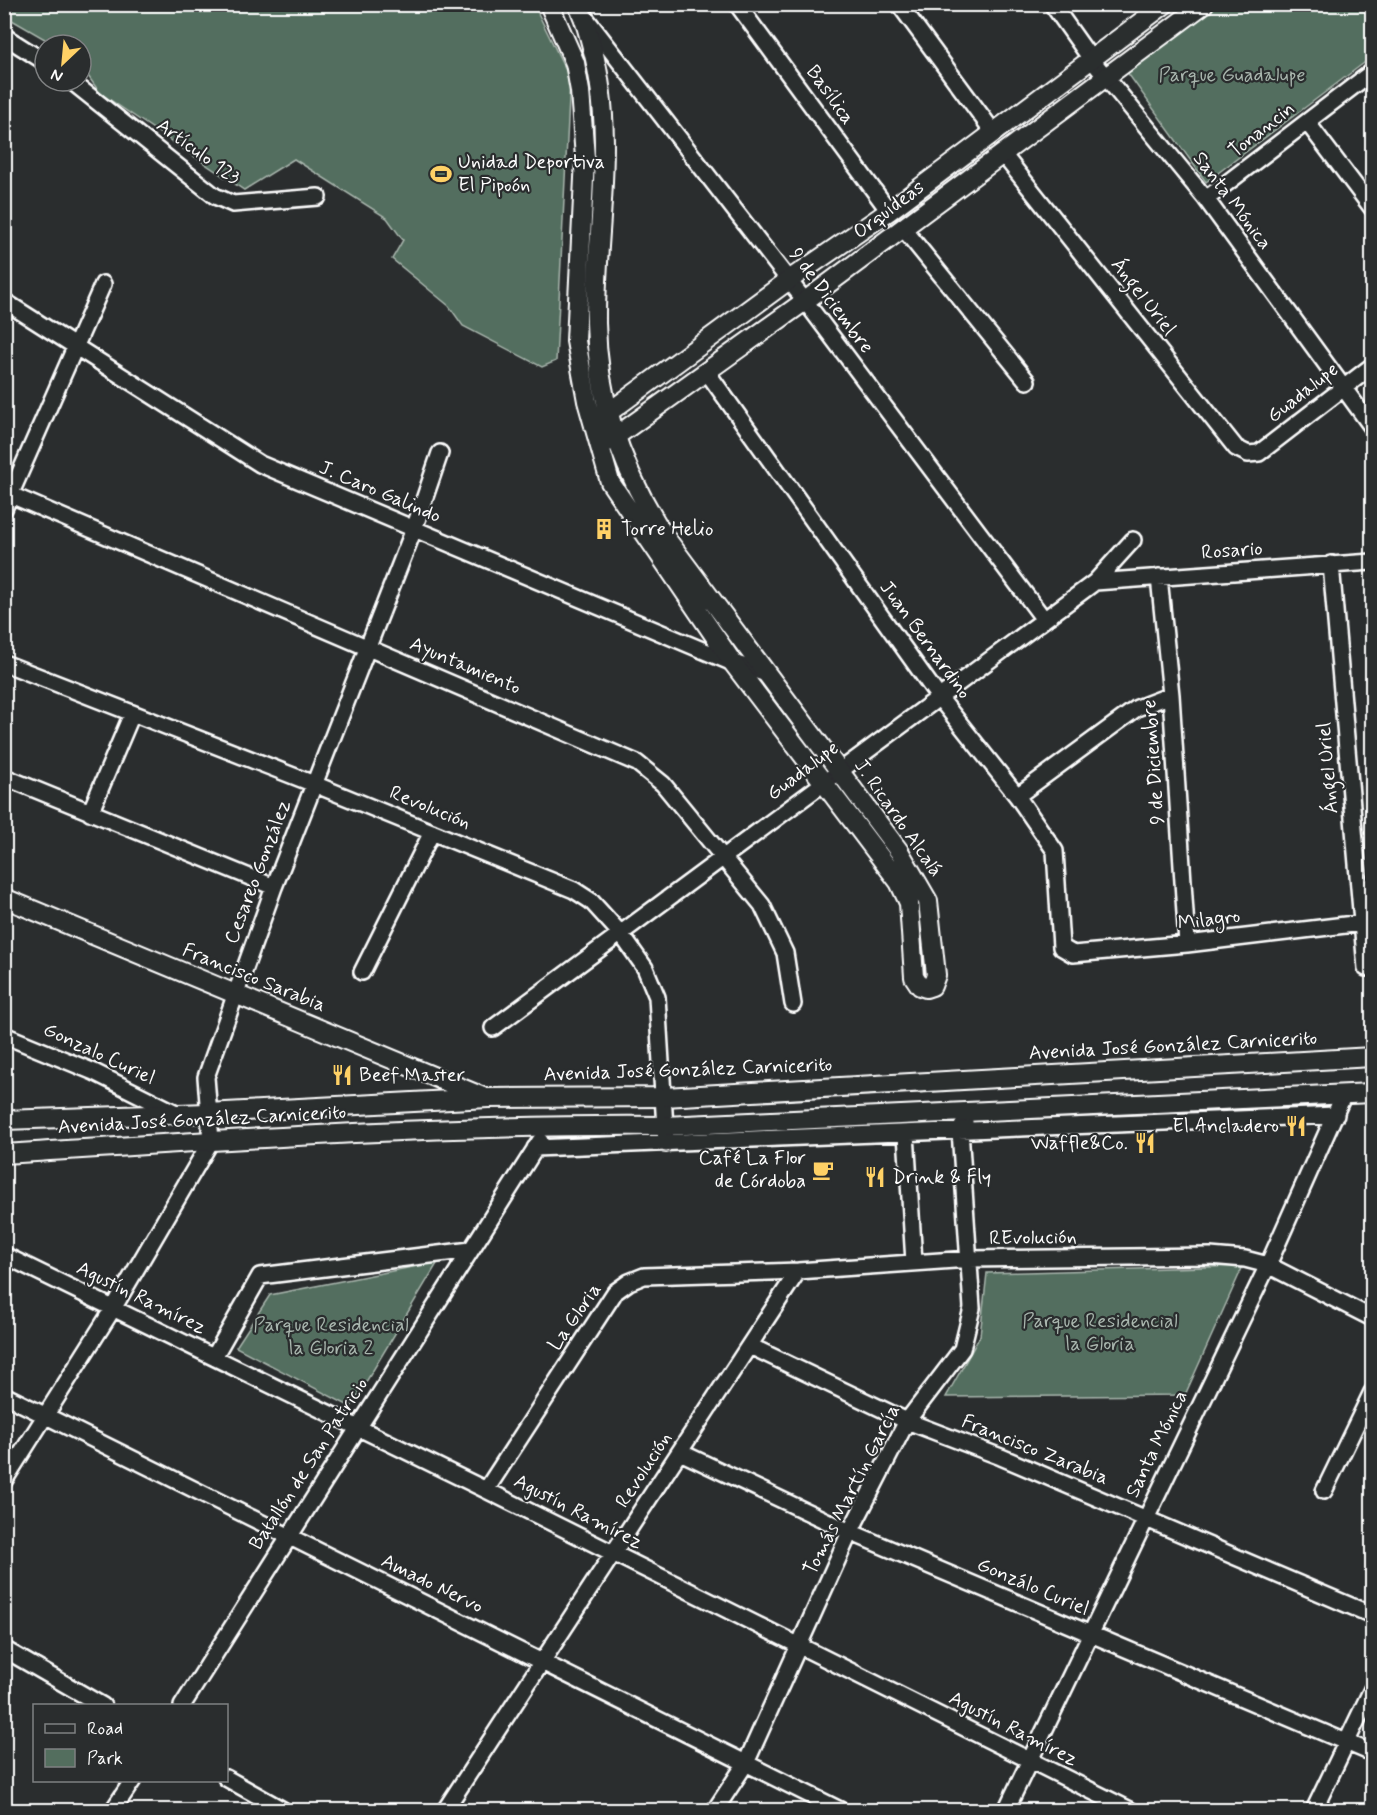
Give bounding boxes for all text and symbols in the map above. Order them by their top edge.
north arrow [33,33,93,93]
street label: Basílica [799,60,861,130]
park label: Parque Guadalupe [1158,62,1306,89]
text: N [48,63,66,87]
street label: Tonancin [1223,95,1301,165]
street label: Artículo 123 [151,112,245,192]
street label: Santa Mónica [1186,146,1278,256]
place label: Unidad Deportiva El Pipoón [458,149,605,199]
sports icon: Unidad Deportiva El Pipoón [429,162,453,186]
street label: Orquídeas [848,174,930,246]
street label: 9 de Diciembre [782,243,880,359]
street label: Ángel Uriel [1103,253,1182,343]
street label: Guadalupe [1262,356,1344,430]
street label: J. Caro Galindo [315,454,445,530]
place label: Torre Helio [621,516,713,543]
building icon: Torre Helio [592,517,616,541]
street label: Rosario [1200,535,1264,567]
street label: Juan Bernardino [873,575,977,705]
street label: Ayuntamiento [405,630,525,702]
street label: 9 de Diciembre [1136,698,1172,826]
street label: Ángel Uriel [1311,721,1347,815]
street label: Guadalupe [761,735,845,807]
street label: J. Ricardo Alcalá [847,754,949,882]
street label: Revolución [385,779,475,837]
street label: Cesareo González [218,796,298,948]
street label: Milagro [1176,903,1242,938]
street label: Francisco Sarabia [178,937,330,1019]
street label: Gonzalo Curiel [39,1016,159,1092]
street label: Avenida José González Carnicerito [1028,1025,1318,1067]
street label: Avenida José González Carnicerito [543,1051,833,1089]
place label: Beef Master [359,1062,465,1089]
restaurant icon: Beef Master [330,1063,354,1087]
street label: Avenida José González Carnicerito [57,1099,347,1141]
place label: El Ancladero [1172,1113,1279,1140]
restaurant icon: El Ancladero [1284,1114,1308,1138]
place label: Waffle&Co. [1031,1130,1128,1157]
restaurant icon: Waffle&Co. [1133,1131,1157,1155]
place label: Café La Flor de Córdoba [699,1145,806,1195]
cafe icon: Café La Flor de Córdoba [811,1158,835,1182]
place label: Drink & Fly [892,1164,991,1191]
restaurant icon: Drink & Fly [863,1165,887,1189]
street label: REvolución [989,1224,1077,1252]
street label: Agustín Ramírez [72,1255,211,1341]
street label: La Gloria [542,1278,608,1356]
park label: Parque Residencial la Gloria [1022,1308,1178,1358]
park label: Parque Residencial la Gloria 2 [253,1312,409,1362]
street label: Batallón de San Patricio [243,1373,375,1555]
street label: Santa Mónica [1119,1386,1195,1502]
street label: Tomás Martín García [797,1400,907,1580]
street label: Francisco Zarabia [957,1408,1113,1492]
street label: Revolución [609,1427,679,1513]
street label: Agustín Ramírez [509,1468,647,1556]
street label: Amado Nervo [376,1548,488,1620]
street label: Gonzálo Curiel [973,1551,1093,1623]
street label: Agustín Ramírez [944,1685,1082,1773]
legend [33,1704,228,1782]
text: Road [87,1717,123,1741]
text: Park [87,1747,123,1771]

